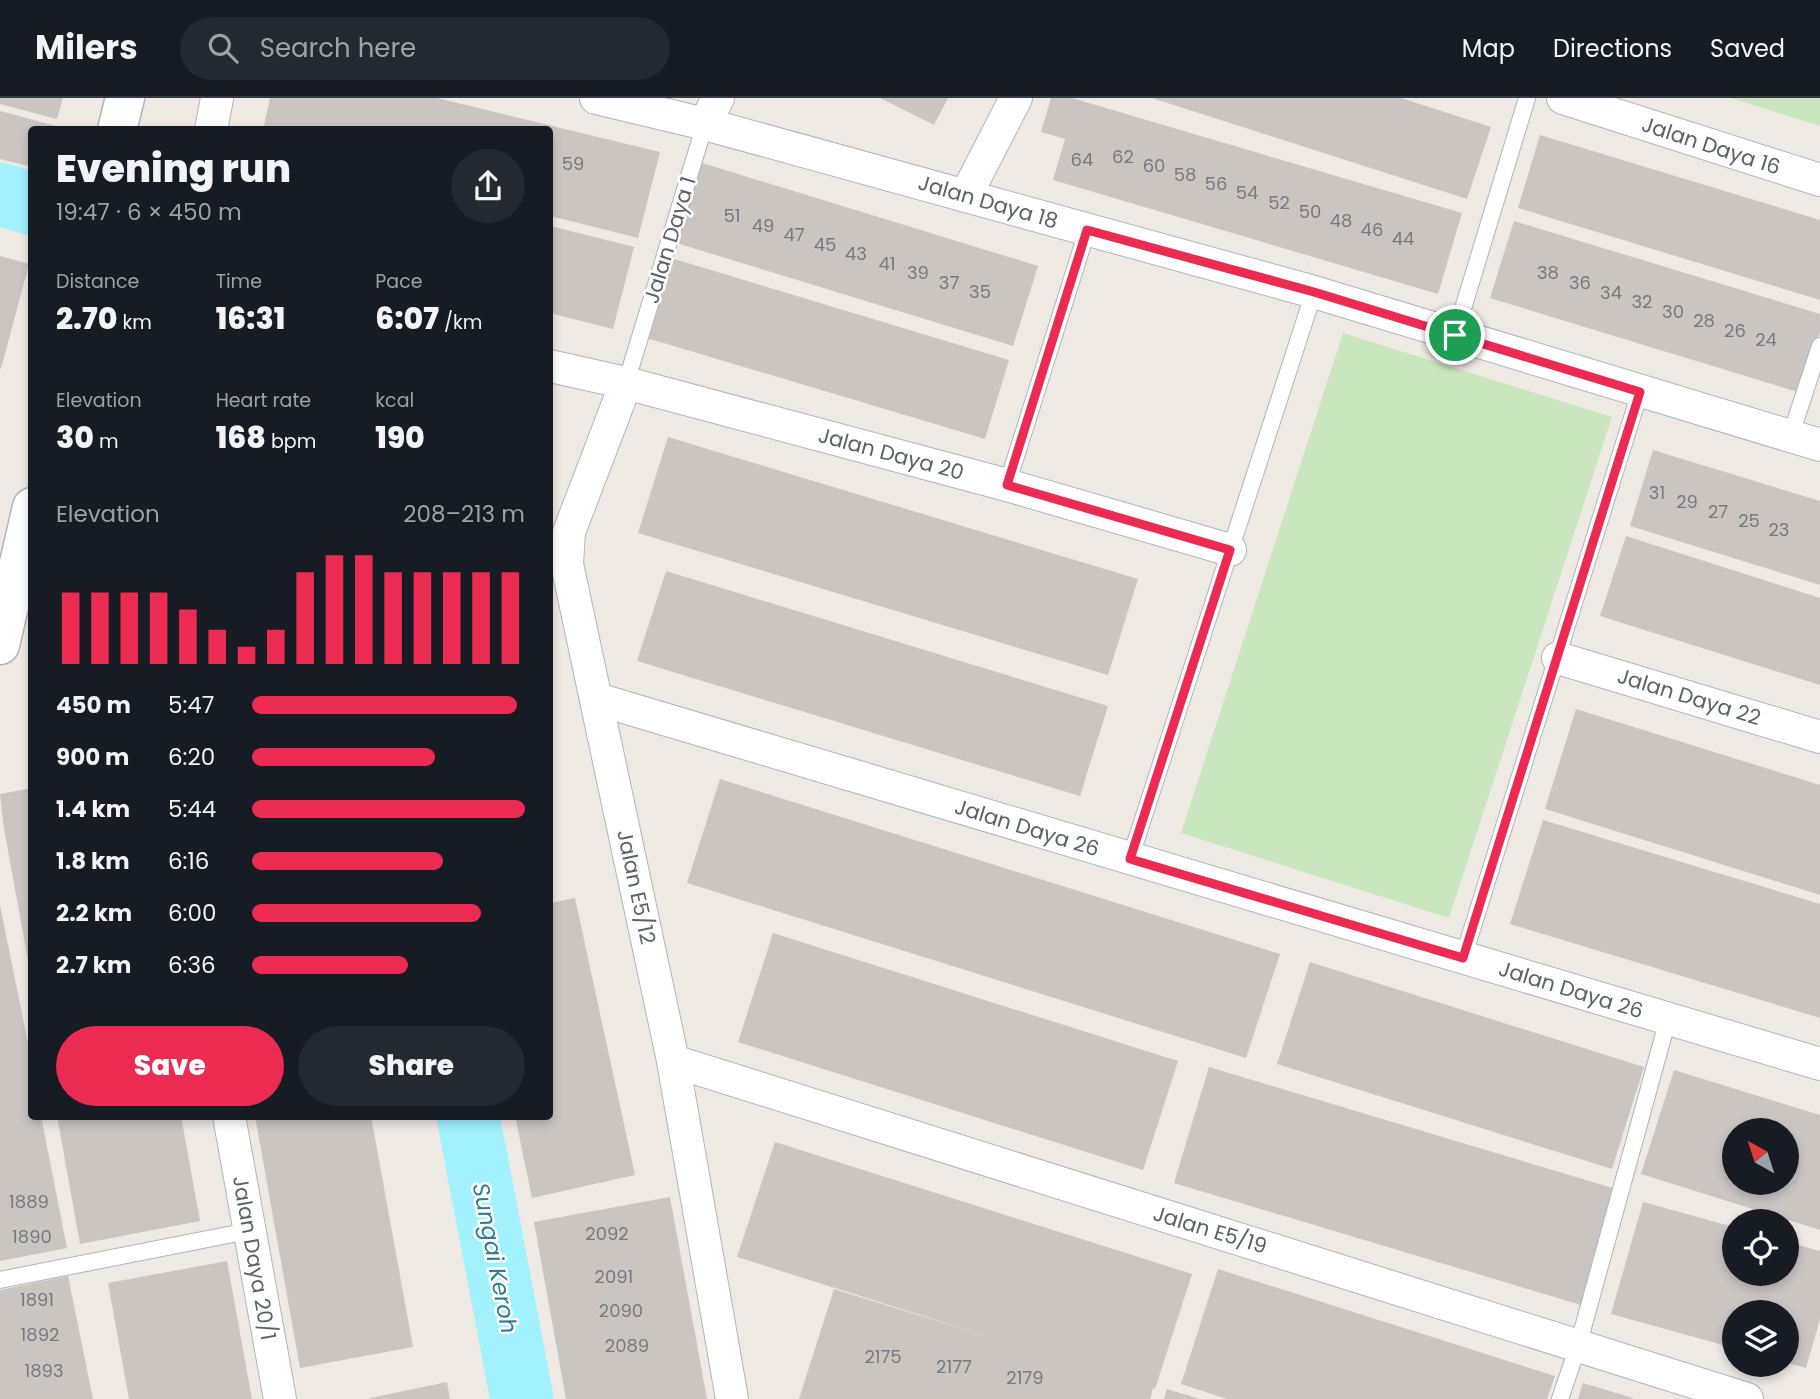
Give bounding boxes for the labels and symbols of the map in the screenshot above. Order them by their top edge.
street label: Jalan Daya 16 [1638,109,1784,182]
house number: 62 [1112,144,1134,169]
house number: 64 [1071,147,1093,172]
house number: 59 [562,151,584,176]
house number: 60 [1143,153,1165,178]
house number: 58 [1174,162,1196,187]
street label: Jalan Daya 18 [915,168,1062,235]
house number: 56 [1205,171,1227,196]
street label: Jalan Daya 1 [636,173,703,307]
house number: 54 [1236,180,1258,205]
house number: 52 [1268,190,1290,215]
house number: 50 [1299,199,1321,224]
house number: 51 [723,203,741,228]
house number: 48 [1330,208,1352,233]
house number: 49 [752,213,774,238]
house number: 46 [1361,217,1383,242]
house number: 47 [783,222,805,247]
house number: 44 [1392,226,1414,251]
house number: 45 [814,232,836,257]
house number: 43 [845,241,867,266]
house number: 41 [878,251,896,276]
house number: 39 [907,260,929,285]
house number: 38 [1537,260,1559,285]
house number: 37 [939,270,959,295]
house number: 36 [1569,270,1591,295]
house number: 35 [969,279,991,304]
house number: 34 [1600,280,1622,305]
house number: 32 [1632,289,1652,314]
house number: 30 [1662,299,1684,324]
pin [1425,305,1485,365]
house number: 28 [1693,308,1715,333]
house number: 26 [1724,318,1746,343]
house number: 24 [1755,327,1777,352]
street label: Jalan Daya 20 [815,420,967,487]
house number: 31 [1649,480,1665,505]
house number: 29 [1676,489,1698,514]
house number: 27 [1708,499,1728,524]
house number: 25 [1738,508,1760,533]
house number: 23 [1769,517,1789,542]
street label: Jalan Daya 22 [1614,661,1764,732]
street label: Jalan Daya 26 [951,792,1103,863]
street label: Jalan E5/12 [610,827,663,947]
street label: Jalan Daya 26 [1495,954,1647,1025]
north arrow [1722,1118,1799,1195]
street label: Jalan Daya 20/1 [226,1173,283,1342]
water label: Sungai Keroh [465,1180,525,1336]
house number: 1889 [9,1189,49,1214]
street label: Jalan E5/19 [1150,1198,1271,1261]
house number: 2092 [585,1221,629,1246]
house number: 1890 [12,1224,52,1249]
house number: 2091 [595,1264,633,1289]
house number: 1891 [20,1287,54,1312]
house number: 2090 [599,1298,643,1323]
house number: 1892 [21,1322,59,1347]
house number: 2089 [605,1333,649,1358]
house number: 2175 [864,1344,902,1369]
house number: 2177 [936,1354,972,1379]
house number: 1893 [24,1358,64,1383]
house number: 2179 [1006,1365,1044,1390]

